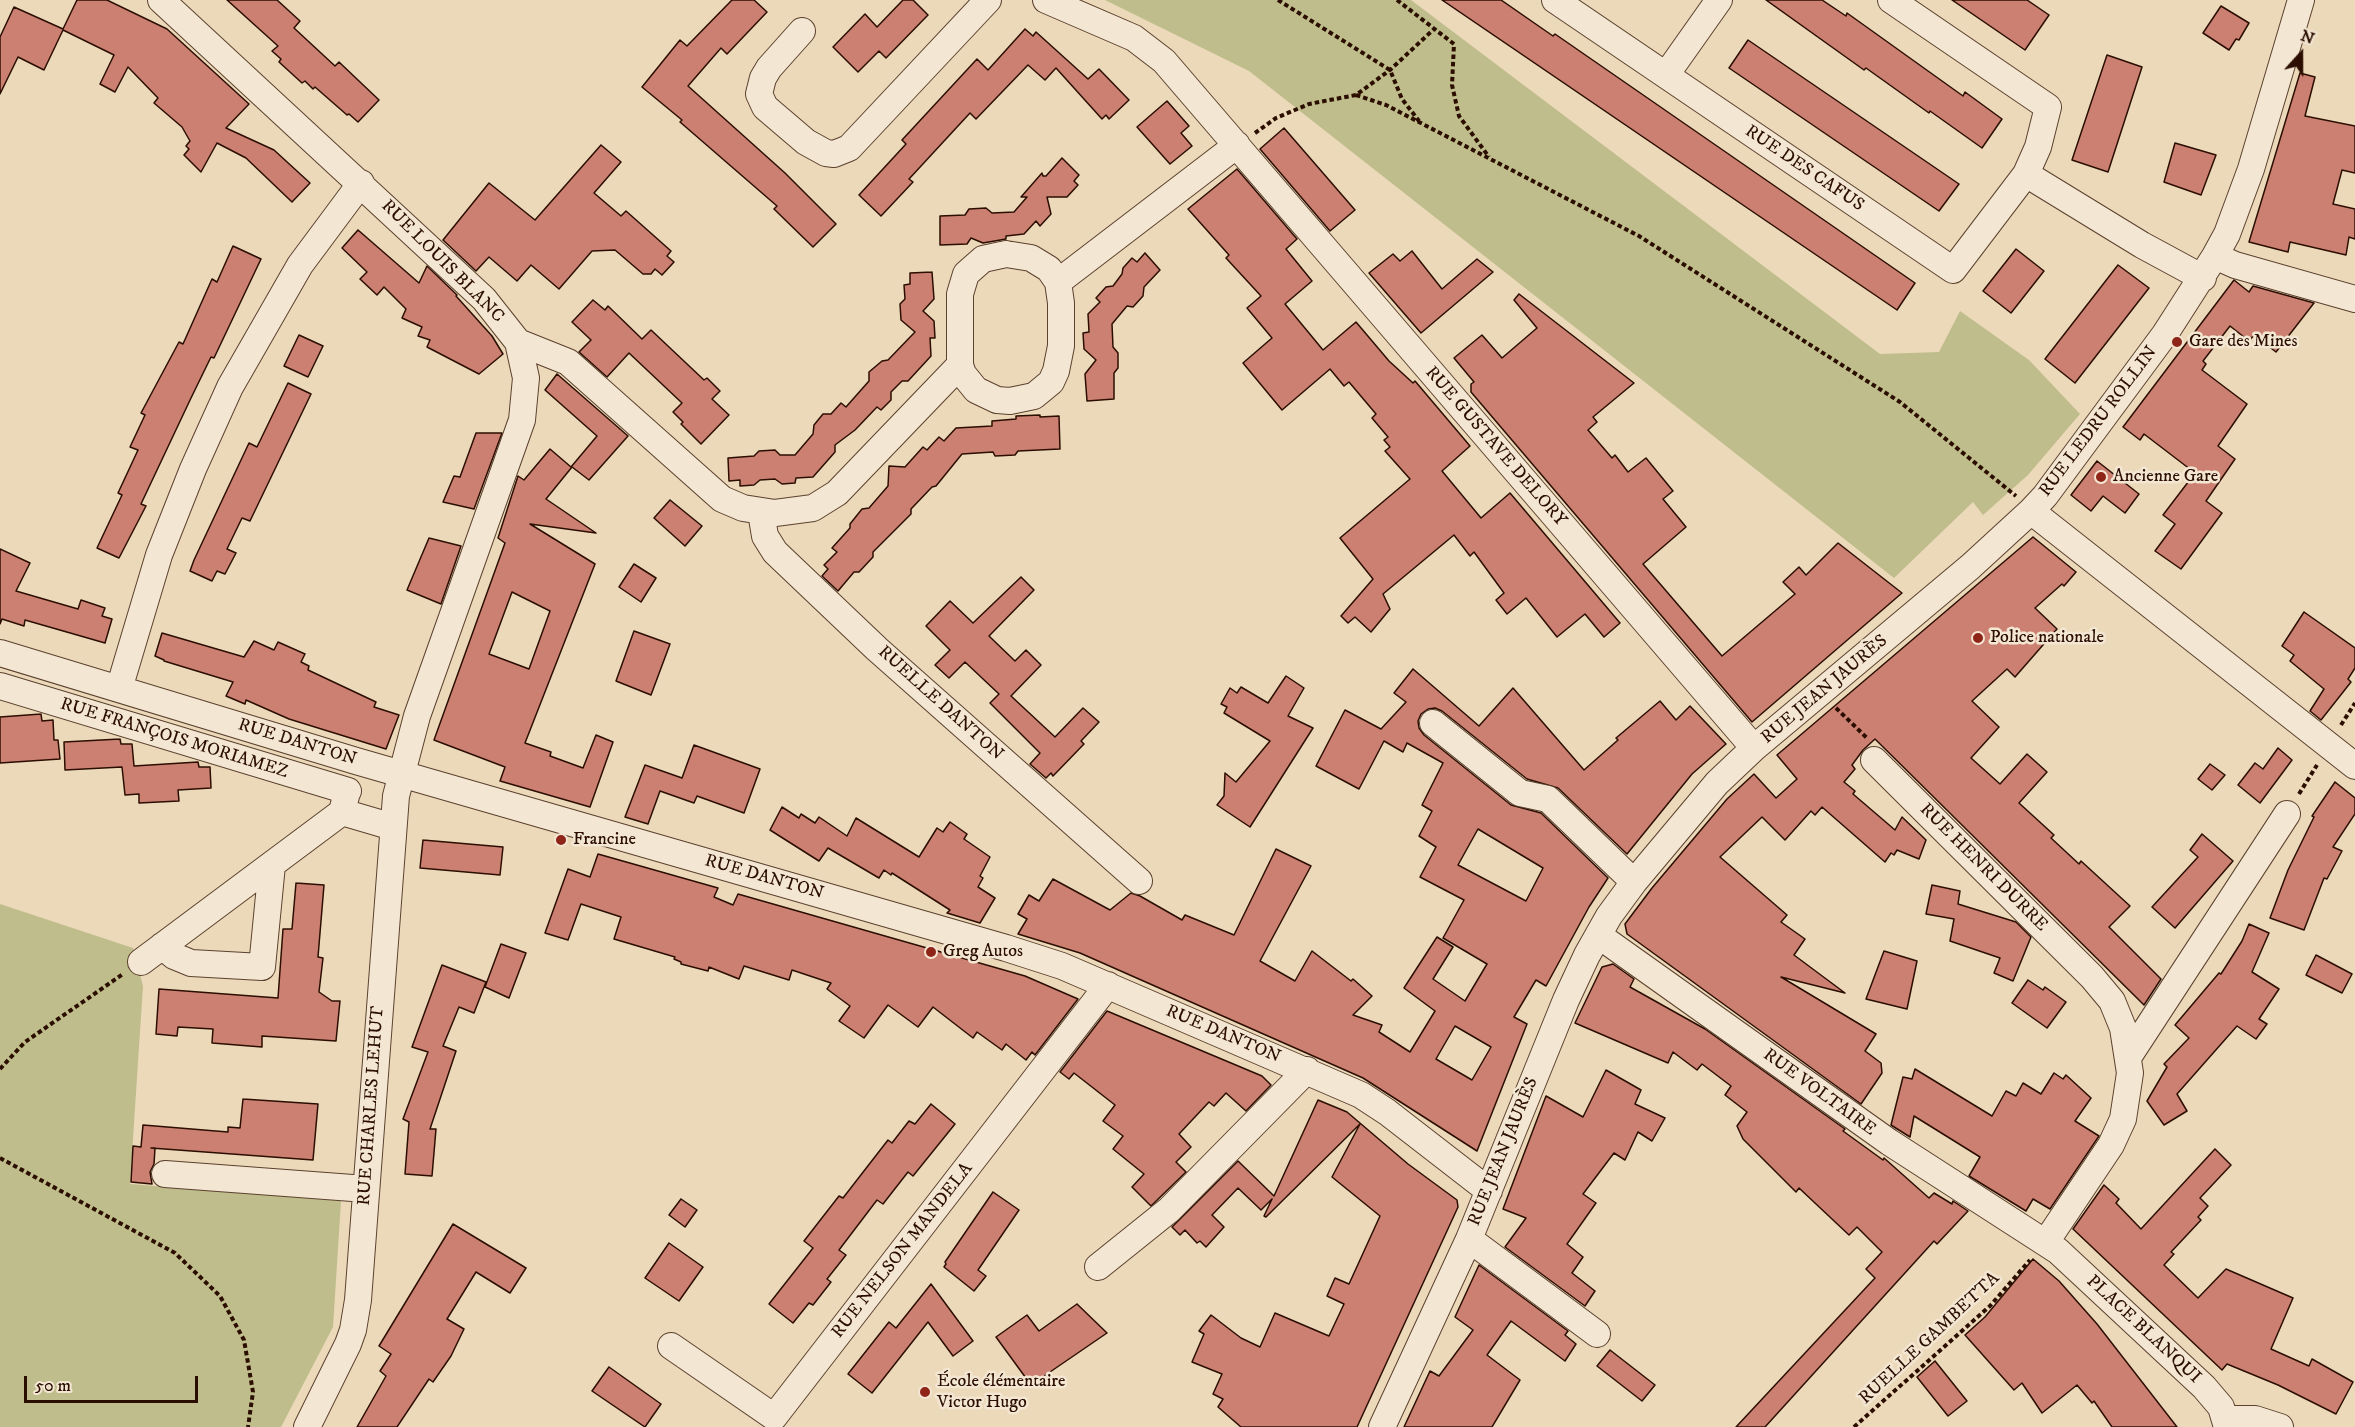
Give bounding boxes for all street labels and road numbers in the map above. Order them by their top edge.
street label: RUE DES CAFUS [1740,121,1868,217]
street label: RUE LOUIS BLANC [376,196,508,328]
street label: RUE LEDRU ROLLIN [2035,342,2163,502]
street label: RUE GUSTAVE DELORY [1420,363,1570,531]
street label: RUE JEAN JAURÈS [1757,631,1893,749]
street label: RUELLE DANTON [873,642,1007,766]
street label: RUE FRANÇOIS MORIAMEZ [58,694,290,784]
street label: RUE DANTON [235,715,359,771]
street label: RUE HENRI DURRE [1915,800,2051,936]
street label: RUE DANTON [702,851,826,905]
street label: RUE DANTON [1162,1001,1284,1069]
street label: RUE CHARLES LEHUT [354,1005,390,1207]
street label: RUE VOLTAIRE [1758,1045,1880,1141]
street label: RUE JEAN JAURÈS [1464,1075,1544,1229]
street label: RUE NELSON MANDELA [828,1159,978,1343]
street label: RUELLE GAMBETTA [1855,1268,2005,1410]
street label: PLACE BLANQUI [2081,1271,2205,1389]

